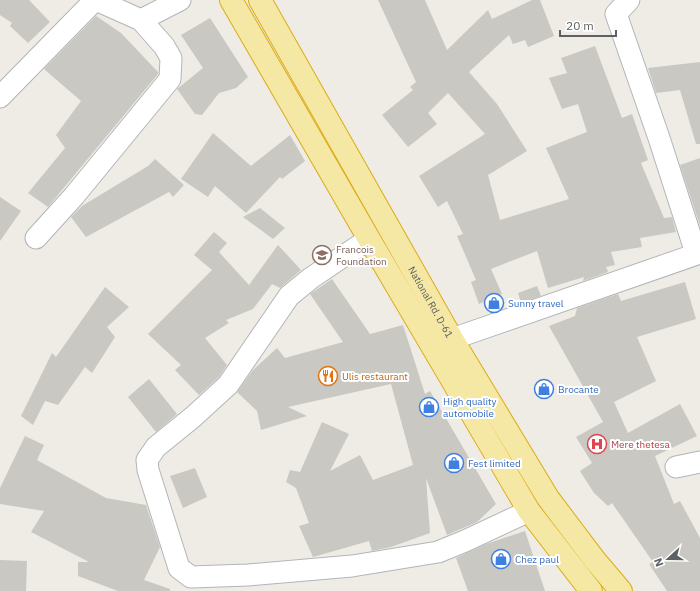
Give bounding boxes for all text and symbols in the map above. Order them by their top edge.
scale bar [560,12,616,38]
text: 20 m [566,18,594,33]
place label: Francois Foundation [336,243,387,268]
school or university icon: Francois Foundation [311,244,333,266]
street label: National Rd. D-61 [405,264,456,340]
shop icon: Sunny travel [483,292,505,314]
place label: Sunny travel [508,297,564,310]
restaurant icon: Ulis restaurant [317,365,339,387]
place label: Ulis restaurant [342,370,408,383]
shop icon: Brocante [533,378,555,400]
place label: Brocante [558,383,599,396]
place label: High quality automobile [443,395,496,420]
shop icon: High quality automobile [418,396,440,418]
hospital icon: Mere thetesa [586,433,608,455]
place label: Mere thetesa [611,438,671,451]
shop icon: Fest limited [443,452,465,474]
place label: Fest limited [468,457,521,470]
north arrow [648,539,688,579]
shop icon: Chez paul [490,548,512,570]
place label: Chez paul [515,553,559,566]
text: N [651,556,667,569]

